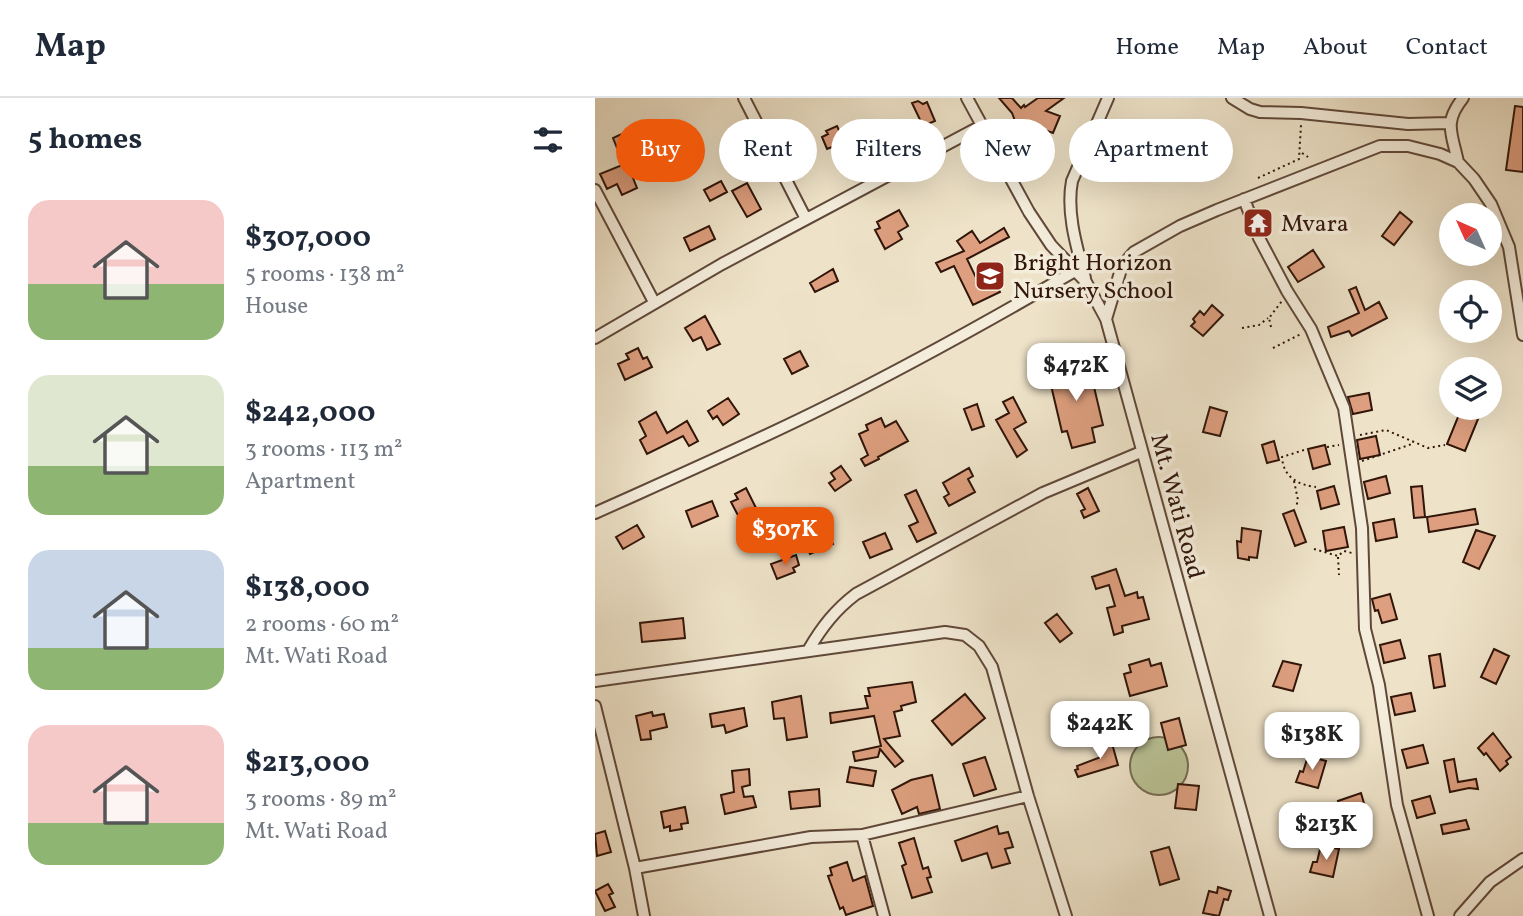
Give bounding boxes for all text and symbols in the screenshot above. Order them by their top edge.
text: Map [35,25,106,71]
text: Home [1115,31,1179,65]
text: Map [1217,31,1265,65]
text: About [1303,31,1368,65]
text: Contact [1406,31,1488,65]
text: 5 homes [28,119,142,161]
chip: Buy [616,119,705,182]
chip: Rent [719,119,817,182]
chip: Filters [831,119,946,182]
chip: New [960,119,1055,182]
chip: Apartment [1069,119,1233,182]
icon: filters [529,121,567,159]
north arrow [1439,203,1501,266]
map controls [1439,203,1502,420]
temple icon: Mvara [1241,206,1275,240]
place label: Mvara [1281,208,1349,242]
text: $307,000 [245,217,371,259]
icon: home [84,228,168,312]
place label: Bright Horizon Nursery School [1013,247,1173,309]
text: 5 rooms · 138 m² [245,259,405,291]
school or university icon: Bright Horizon Nursery School [973,259,1007,293]
button: locate [1439,280,1502,343]
text: House [245,291,308,323]
pin: $472K [1027,344,1125,403]
text: $472K [1043,350,1109,382]
button: layers [1439,357,1502,420]
text: $242,000 [245,392,375,434]
icon: home [84,403,168,487]
street label: Mt. Wati Road [1140,430,1212,583]
text: 3 rooms · 113 m² [245,434,403,466]
text: Apartment [245,466,356,498]
pin: $307K [736,508,834,567]
text: $307K [752,514,818,546]
text: $138,000 [245,567,370,609]
icon: home [84,578,168,662]
text: 2 rooms · 60 m² [245,609,399,641]
text: Mt. Wati Road [245,641,388,673]
pin: $242K [1051,702,1149,761]
text: $242K [1066,708,1134,740]
pin: $138K [1263,712,1361,772]
text: $138K [1281,719,1344,751]
text: $213,000 [245,742,369,784]
icon: home [84,753,168,837]
text: 3 rooms · 89 m² [245,784,397,816]
pin: $213K [1277,802,1375,862]
text: $213K [1295,809,1357,841]
text: Mt. Wati Road [245,816,388,848]

